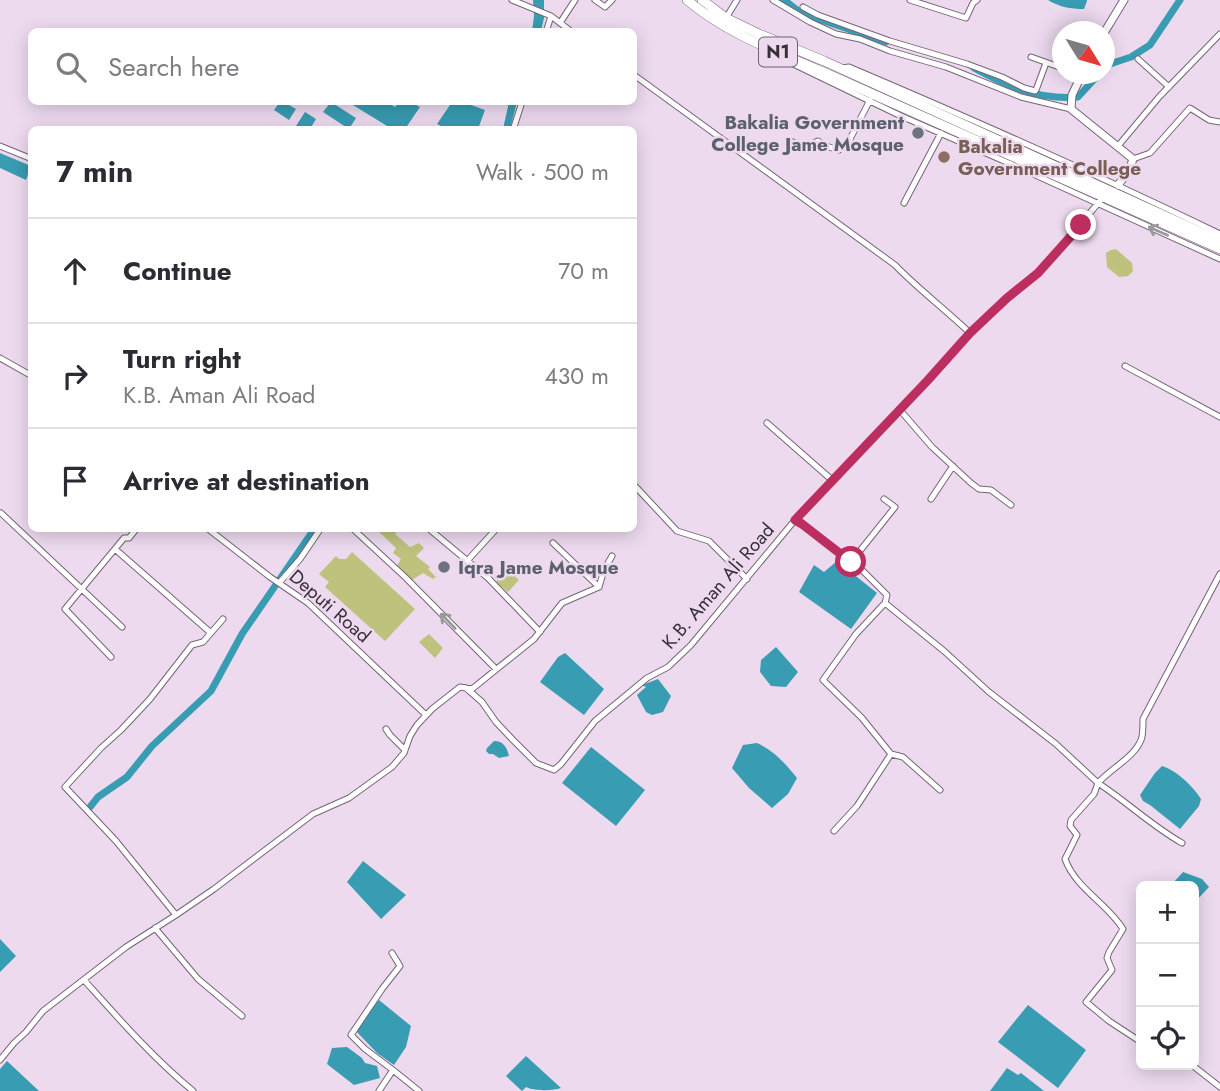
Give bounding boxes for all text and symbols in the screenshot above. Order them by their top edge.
north arrow [1052,21,1115,84]
search box [28,28,637,105]
road number: N1 [759,38,797,66]
icon: search [52,48,90,86]
text: Search here [108,48,240,86]
place label: Bakalia Government College Jame Mosque [711,109,904,158]
marker: Bakalia Government College Jame Mosque [910,125,926,141]
place label: Bakalia Government College [958,133,1141,182]
marker: Bakalia Government College [936,149,952,165]
text: 7 min [56,150,133,193]
text: Walk · 500 m [476,155,609,189]
route end [1065,209,1096,240]
one-way arrow [1148,224,1169,237]
icon: ahead [56,252,94,290]
text: Continue [123,252,232,290]
text: 70 m [558,254,609,288]
text: Turn right [123,340,241,378]
icon: right [56,357,94,395]
text: 430 m [544,359,609,393]
text: K.B. Aman Ali Road [123,378,315,412]
icon: arrive [56,462,94,500]
text: Arrive at destination [123,462,370,500]
street label: K.B. Aman Ali Road [656,517,780,655]
route start [835,546,866,577]
place label: Iqra Jame Mosque [458,554,619,581]
marker: Iqra Jame Mosque [436,559,452,575]
street label: Deputi Road [284,563,376,649]
one-way arrow [439,612,456,629]
map controls [1136,881,1199,1070]
button: + [1136,881,1199,944]
button: − [1136,944,1199,1007]
button: locate [1136,1007,1199,1070]

